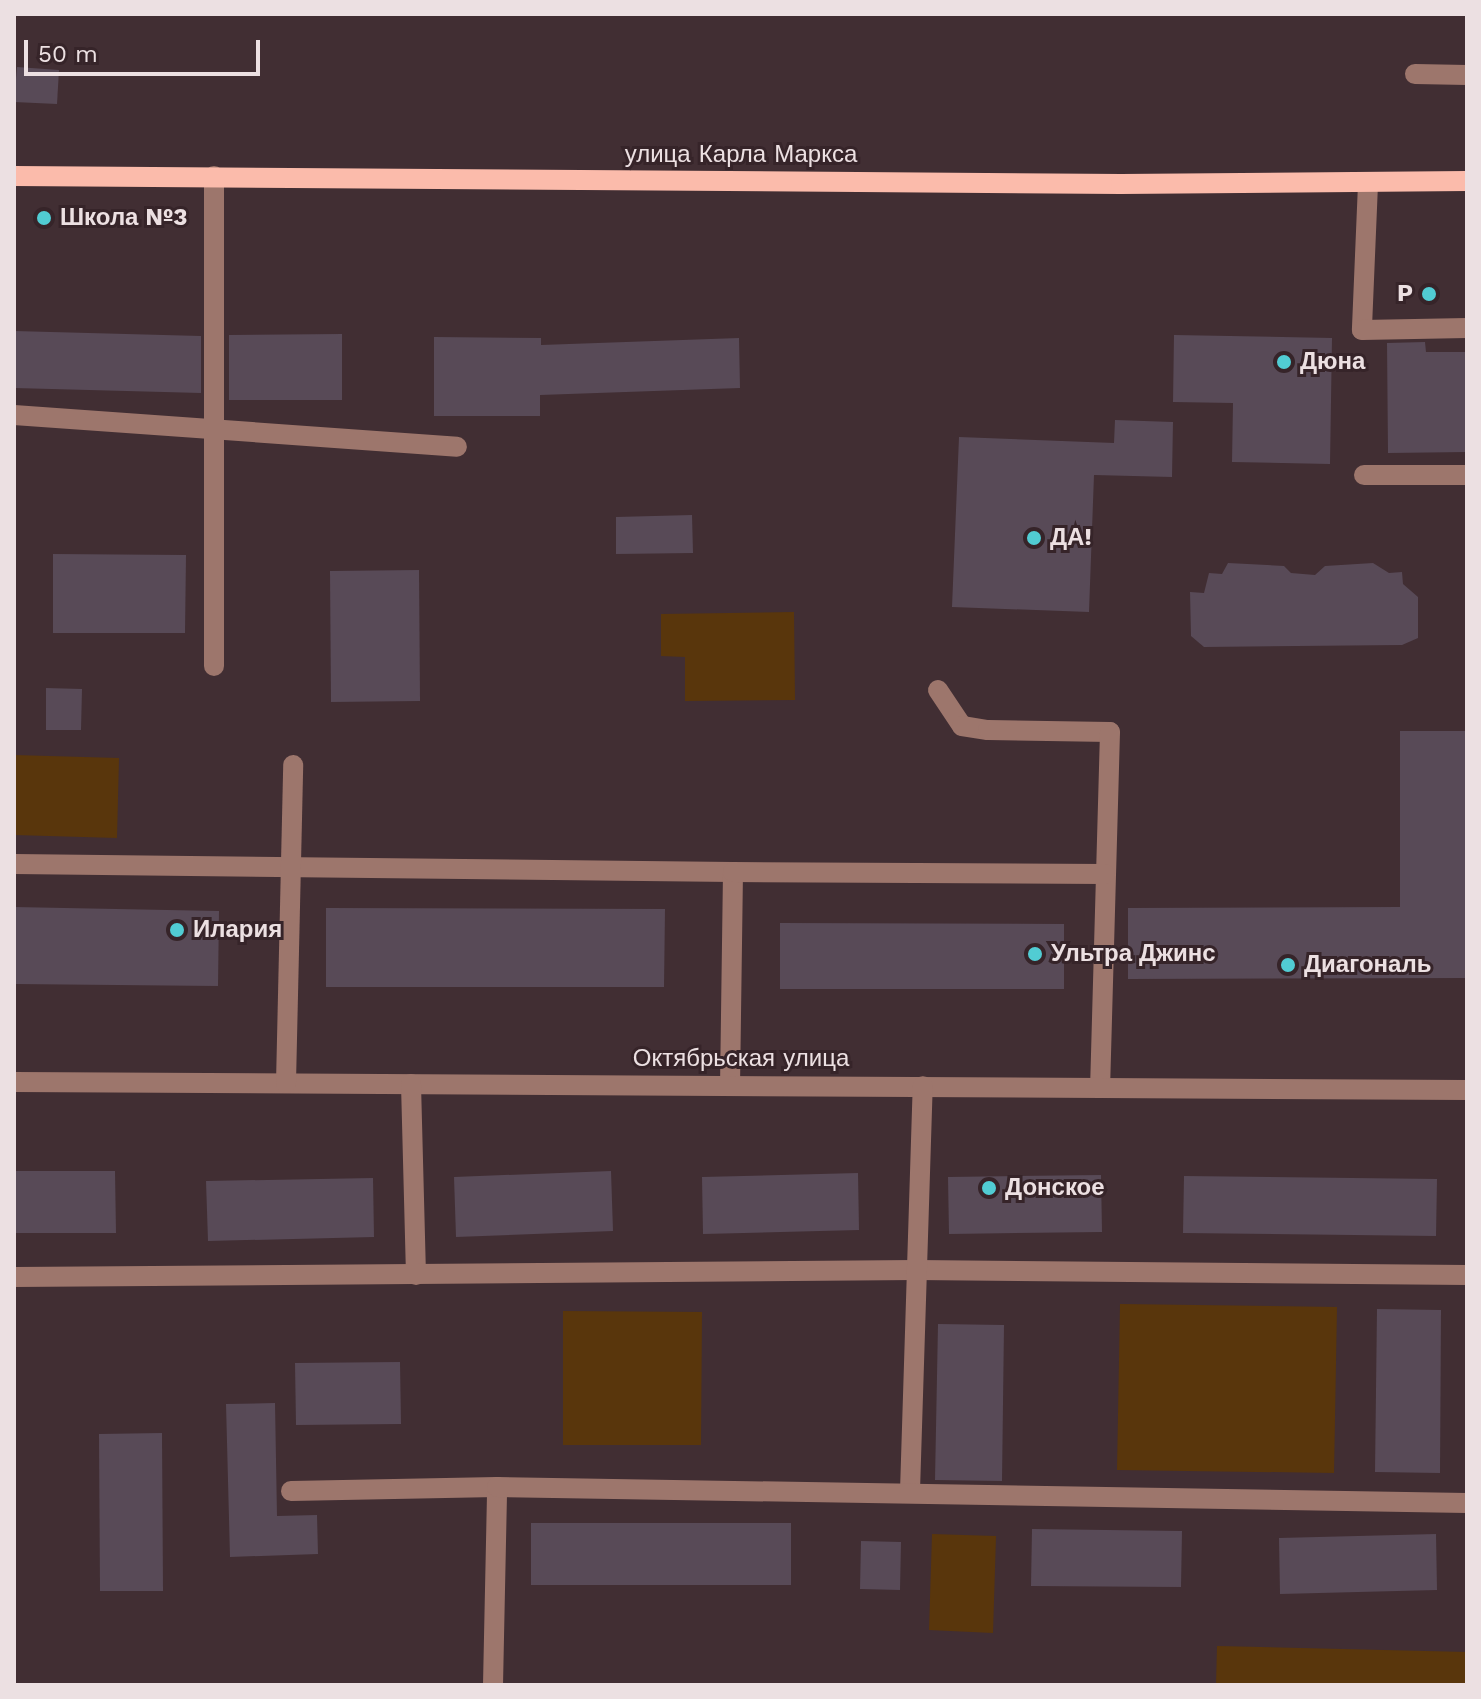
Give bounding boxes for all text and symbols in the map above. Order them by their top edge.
scale bar [28,24,264,74]
text: 50 m [38,40,98,68]
street label: улица Карла Маркса [625,141,857,169]
place label: Школа №3 [60,204,188,232]
marker: Школа №3 [35,209,53,227]
place label: P [1397,280,1413,308]
marker: P [1420,285,1438,303]
place label: Дюна [1300,348,1365,376]
marker: Дюна [1275,353,1293,371]
place label: ДА! [1050,524,1092,552]
marker: ДА! [1025,529,1043,547]
place label: Илария [193,916,282,944]
marker: Илария [168,921,186,939]
place label: Ультра Джинс [1051,940,1216,968]
marker: Ультра Джинс [1026,945,1044,963]
place label: Диагональ [1304,951,1431,979]
marker: Диагональ [1279,956,1297,974]
street label: Октябрьская улица [633,1045,849,1073]
place label: Донское [1005,1174,1105,1202]
marker: Донское [980,1179,998,1197]

